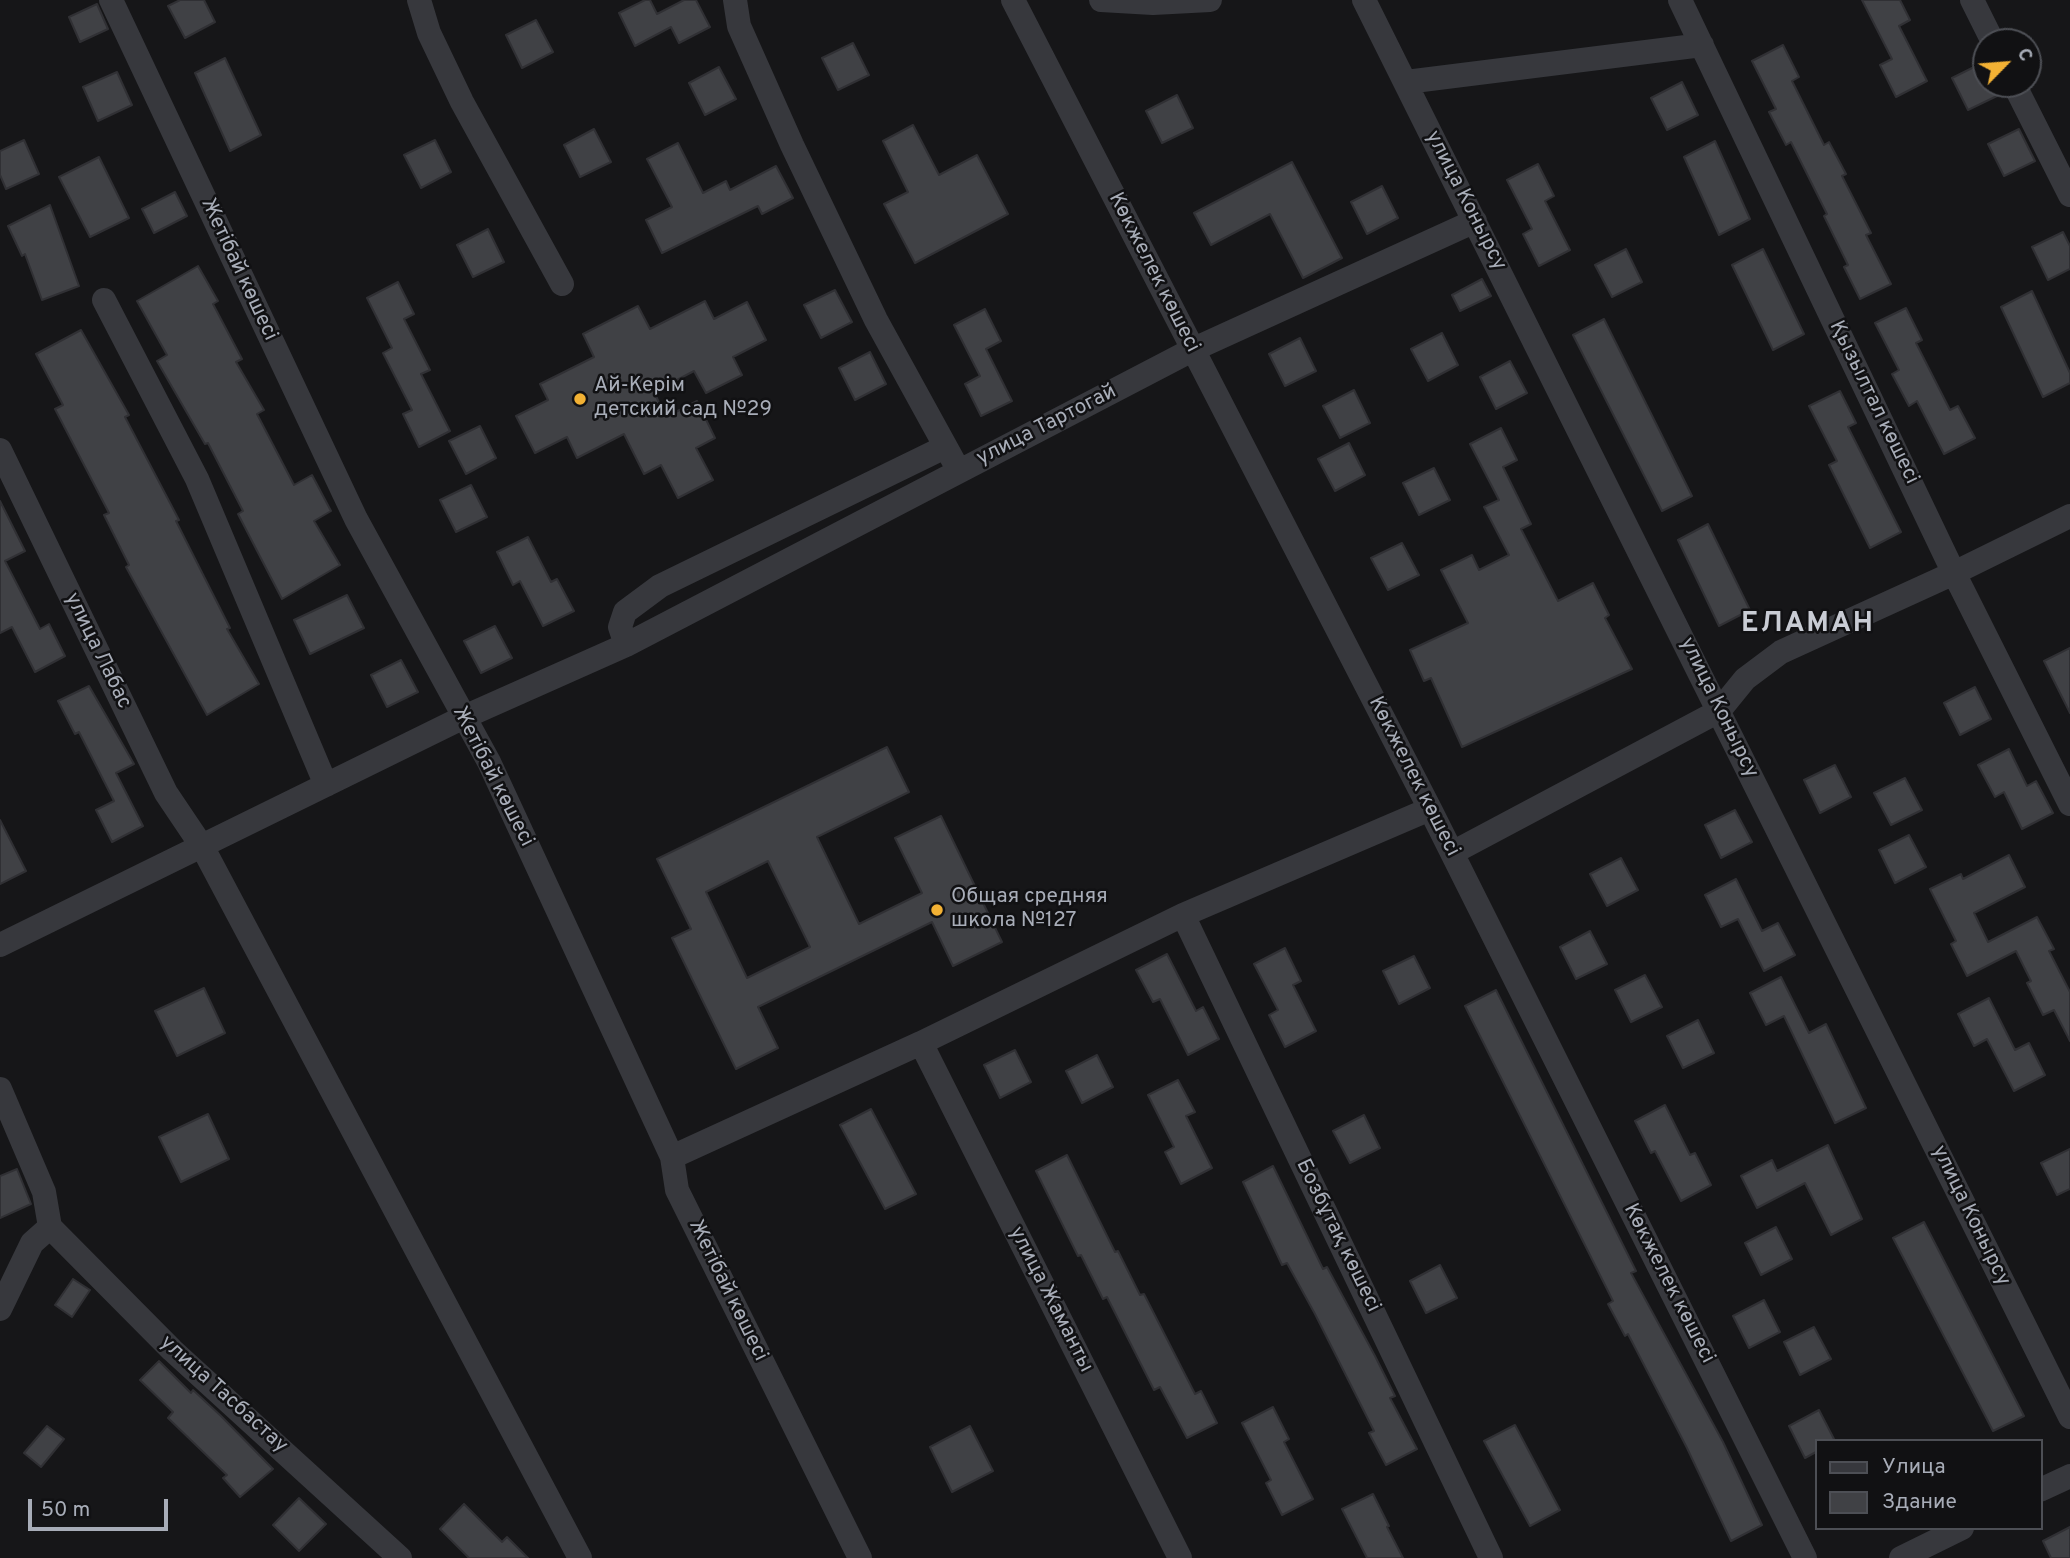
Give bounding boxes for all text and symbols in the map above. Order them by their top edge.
north arrow [1972,28,2042,98]
text: С [2011,44,2038,66]
street label: улица Конырсу [1419,127,1511,275]
street label: Көкжелек көшесі [1102,189,1204,357]
street label: Жетібай көшесі [194,195,282,345]
street label: Қызылтал көшесі [1822,317,1924,489]
place label: Ай-Керім детский сад №29 [594,374,772,424]
street label: улица Тартогай [973,380,1121,472]
marker: Ай-Керім детский сад №29 [572,391,588,407]
street label: улица Лабас [58,589,136,713]
district label: ЕЛАМАН [1742,608,1874,642]
street label: улица Конырсу [1673,634,1763,782]
street label: Көкжелек көшесі [1362,693,1464,861]
street label: Жетібай көшесі [446,703,538,851]
place label: Общая средняя школа №127 [951,885,1108,935]
marker: Общая средняя школа №127 [929,902,945,918]
street label: улица Конырсу [1925,1142,2015,1290]
street label: Бозбұтақ көшесі [1289,1155,1385,1317]
street label: Көкжелек көшесі [1617,1200,1719,1368]
street label: Жетібай көшесі [682,1216,772,1366]
street label: улица Жаманты [1002,1223,1098,1377]
street label: улица Тасбастау [154,1331,292,1459]
legend [1814,1439,2042,1530]
text: Улица [1882,1454,1946,1481]
scale bar [32,1484,172,1528]
text: Здание [1882,1489,1957,1516]
text: 50 m [41,1497,90,1524]

